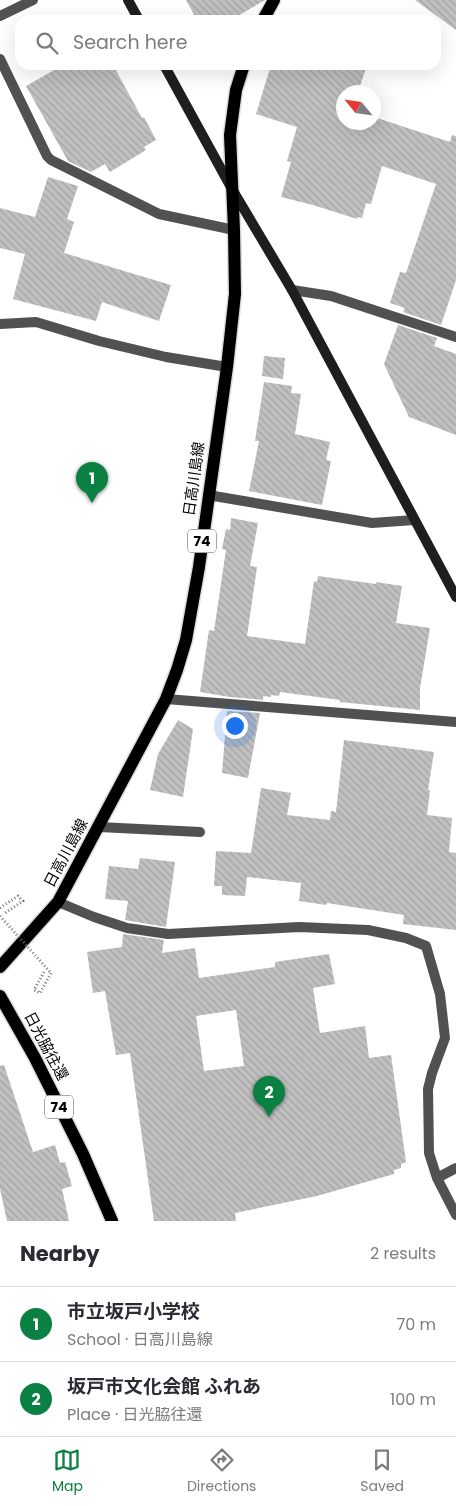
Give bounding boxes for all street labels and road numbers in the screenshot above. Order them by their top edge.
street label: 日高川島線 [178,440,209,518]
road number: 74 [188,530,216,552]
street label: 日高川島線 [39,815,92,891]
street label: 日光脇往還 [20,1008,73,1084]
road number: 74 [45,1096,73,1118]

